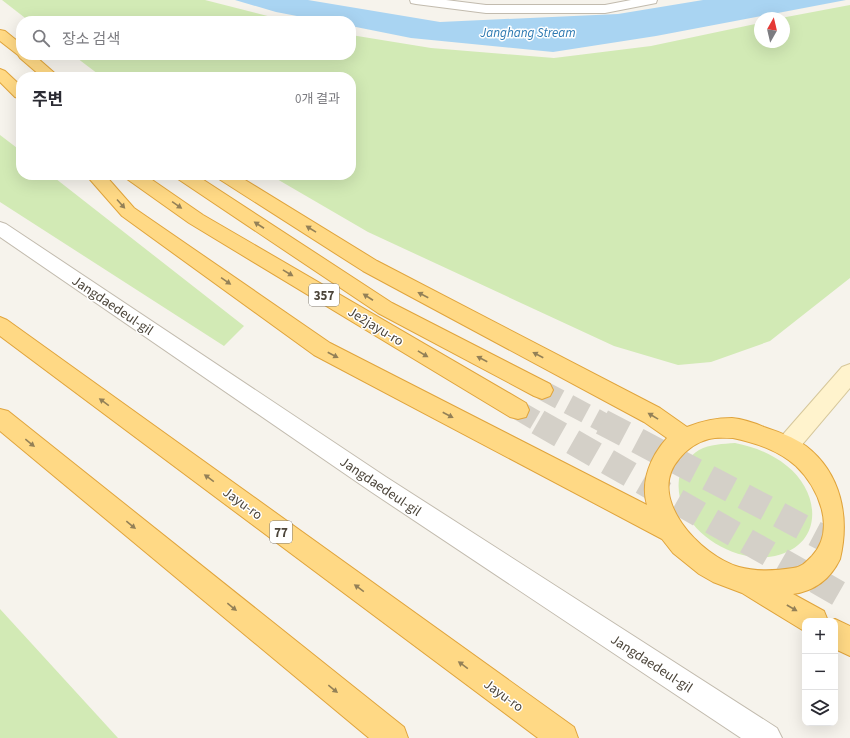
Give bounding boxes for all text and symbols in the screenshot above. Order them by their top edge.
north arrow [754,12,790,48]
search box [16,16,356,60]
water label: Janghang Stream [479,24,576,42]
icon: search [30,27,52,49]
text: 장소 검색 [62,29,120,50]
text: 주변 [32,88,63,112]
text: 0개 결과 [295,90,340,108]
one-way arrow [116,199,126,209]
one-way arrow [172,201,182,209]
one-way arrow [253,222,265,229]
one-way arrow [306,225,316,233]
one-way arrow [282,270,294,277]
street label: Jangdaedeul-gil [68,271,158,341]
one-way arrow [220,277,231,285]
road number: 357 [309,284,339,306]
one-way arrow [417,291,429,298]
one-way arrow [362,293,374,300]
street label: Je2jayu-ro [344,302,407,351]
one-way arrow [418,350,429,357]
one-way arrow [327,351,338,358]
one-way arrow [532,352,544,358]
one-way arrow [476,355,488,362]
one-way arrow [98,397,109,406]
one-way arrow [442,411,454,418]
one-way arrow [648,412,658,420]
one-way arrow [25,438,36,447]
street label: Jangdaedeul-gil [336,452,426,522]
one-way arrow [203,474,214,483]
street label: Jayu-ro [219,483,266,525]
one-way arrow [126,520,137,529]
road number: 77 [270,521,292,543]
one-way arrow [353,584,364,593]
one-way arrow [227,602,237,611]
one-way arrow [786,605,798,612]
map controls [802,618,838,726]
button: + [802,618,838,654]
street label: Jangdaedeul-gil [606,630,697,698]
button: − [802,654,838,690]
one-way arrow [458,661,469,669]
street label: Jayu-ro [480,675,527,717]
one-way arrow [327,684,338,693]
button: layers [802,690,838,726]

